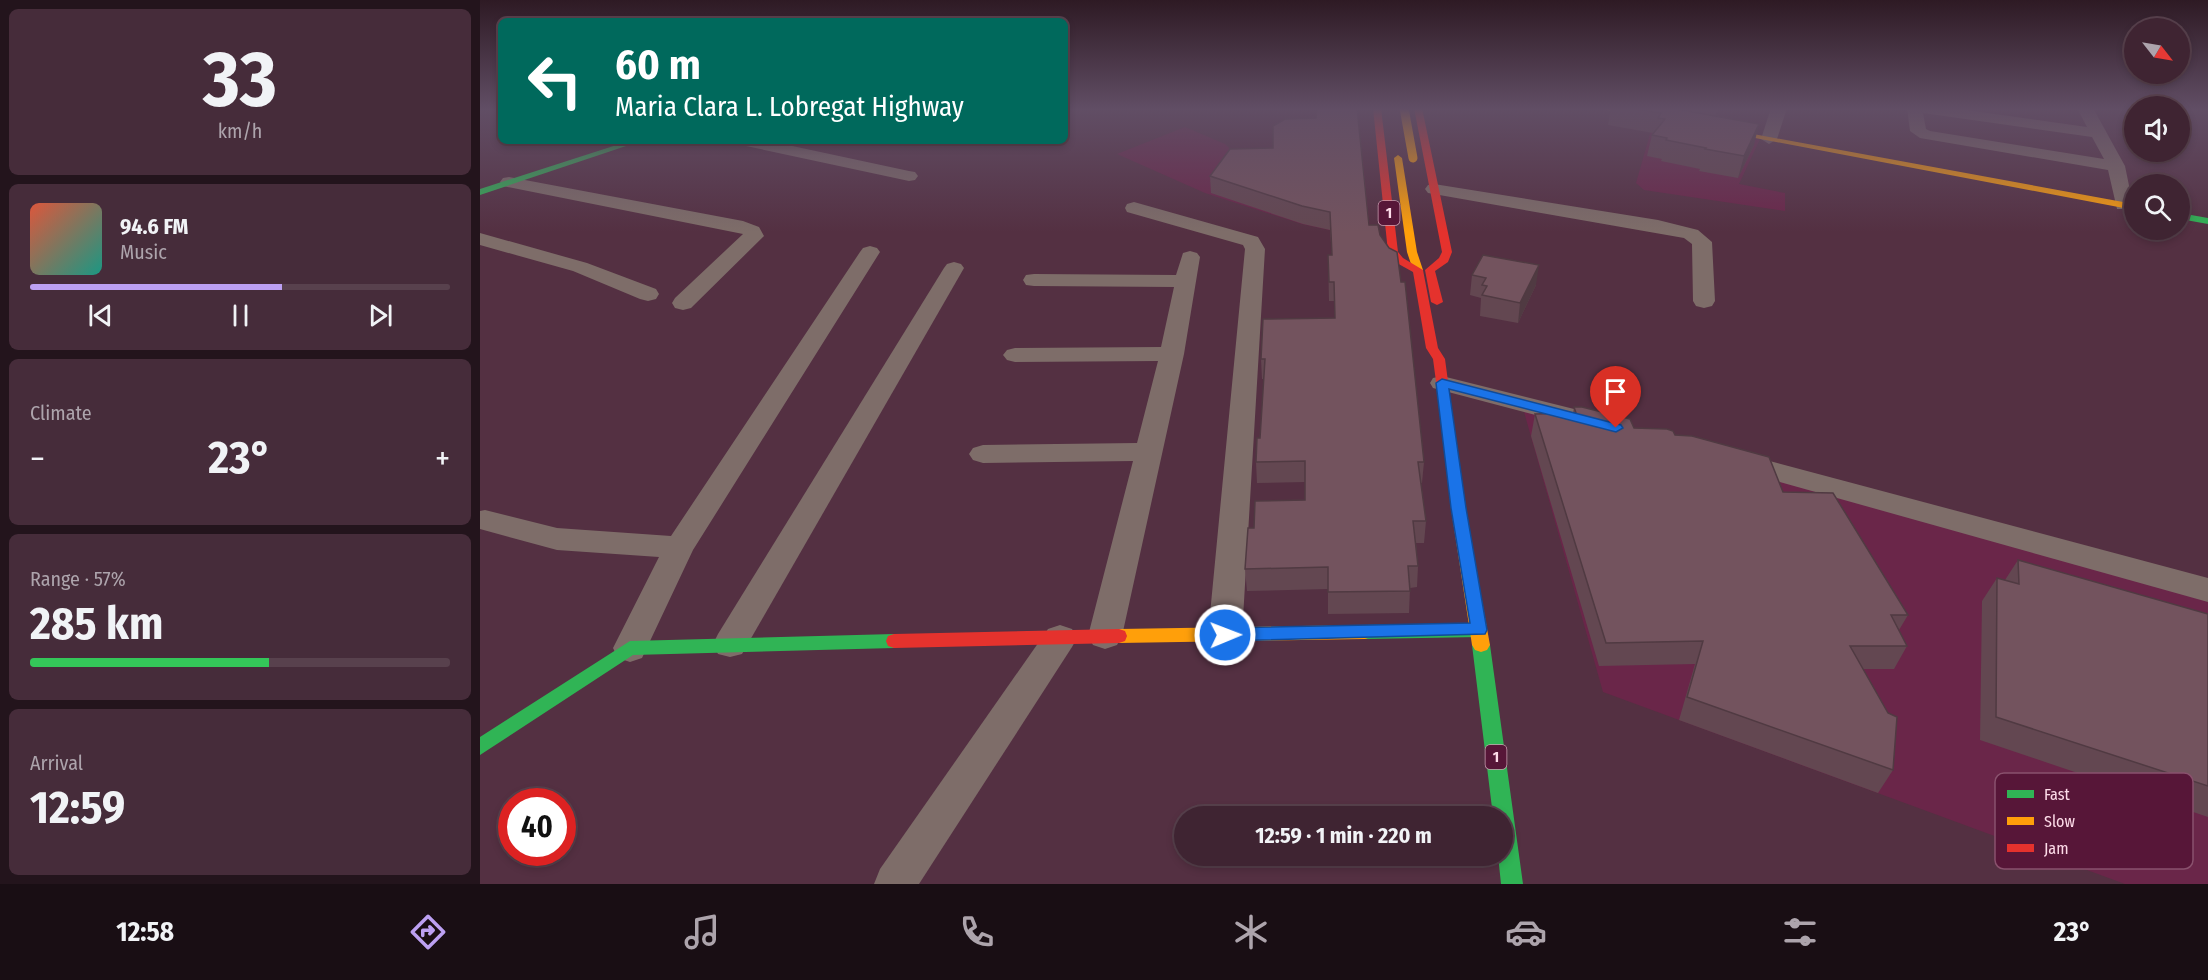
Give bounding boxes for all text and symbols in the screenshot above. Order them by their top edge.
north arrow [2124,18,2190,84]
map controls [2124,18,2190,240]
text: 33 [203,33,277,127]
text: 60 m [615,40,701,90]
icon: left [516,42,594,120]
text: Maria Clara L. Lobregat Highway [615,91,964,123]
button: sound [2124,96,2190,162]
text: km/h [218,119,262,143]
button: search [2124,174,2190,240]
road number: 1 [1378,201,1400,225]
text: 94.6 FM [120,213,188,240]
text: Music [120,240,167,264]
icon: previous [84,299,117,332]
icon: pause [224,299,257,332]
icon: next [364,299,397,332]
pin [1590,366,1641,428]
icon: arrive [1599,375,1632,408]
text: Climate [30,401,92,425]
text: 23° [208,431,272,485]
text: − [30,439,45,479]
text: + [435,439,450,479]
text: Range · 57% [30,567,126,591]
text: 285 km [30,597,163,651]
position arrow [1193,603,1257,667]
road number: 1 [1486,745,1506,769]
text: Arrival [30,751,83,775]
legend [1995,773,2193,869]
text: 12:59 [30,781,125,835]
text: Fast [2044,785,2071,804]
speed limit sign: 40 [498,788,576,866]
text: Slow [2044,812,2075,831]
text: 12:59 · 1 min · 220 m [1255,822,1432,849]
text: Jam [2044,839,2069,858]
icon: directions [407,911,449,953]
icon: music [681,911,723,953]
icon: phone [956,911,998,953]
icon: climate [1230,911,1272,953]
icon: car [1505,911,1547,953]
icon: filters [1779,911,1821,953]
text: 12:58 [116,916,174,948]
text: 23° [2054,916,2092,948]

